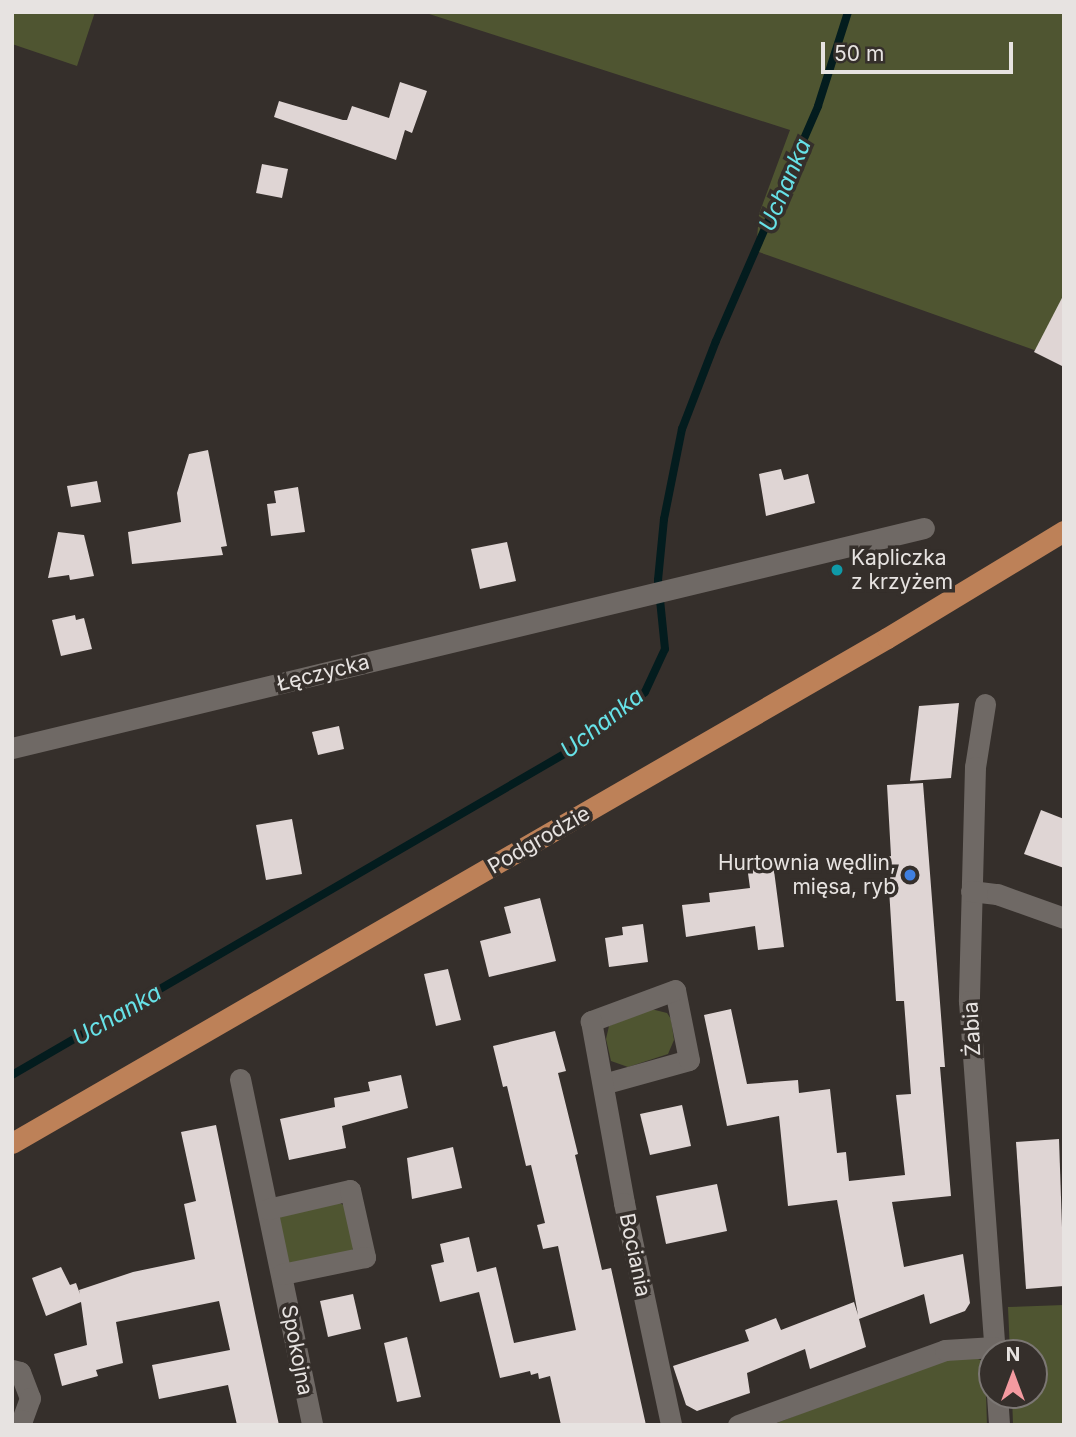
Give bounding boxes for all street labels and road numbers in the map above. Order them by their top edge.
street label: Łęczycka [274,649,372,697]
street label: Podgrodzie [484,801,594,879]
street label: Żabia [958,1001,986,1057]
street label: Bociania [614,1211,656,1299]
street label: Spokojna [276,1303,318,1397]

